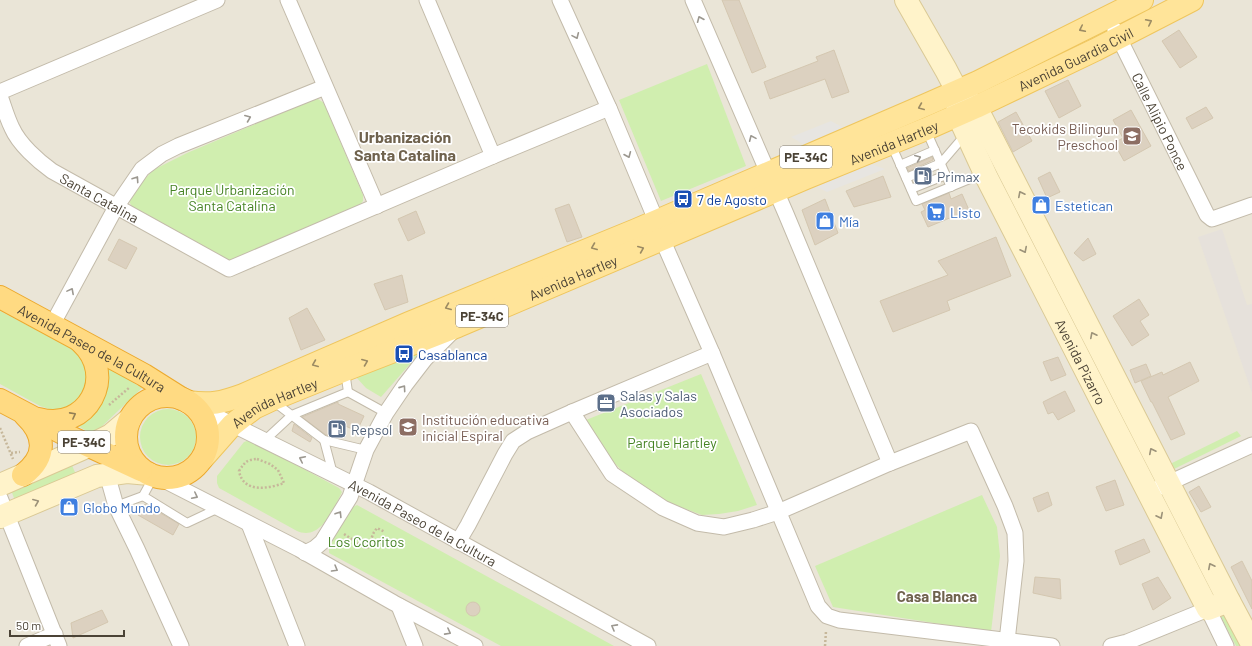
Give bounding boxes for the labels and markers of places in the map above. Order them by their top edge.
place label: Tecokids Bilingun Preschool [1012,120,1118,153]
school or university icon: Tecokids Bilingun Preschool [1121,125,1143,147]
fuel station icon: Primax [912,165,934,187]
place label: Primax [937,168,980,185]
bus stop icon: 7 de Agosto [672,188,694,210]
place label: 7 de Agosto [697,191,767,208]
shop icon: Estetican [1030,194,1052,216]
place label: Estetican [1055,197,1113,214]
supermarket icon: Listo [925,201,947,223]
place label: Listo [950,204,981,221]
shop icon: Mía [814,210,836,232]
place label: Mía [839,213,859,230]
bus stop icon: Casablanca [393,343,415,365]
place label: Casablanca [418,346,487,363]
place label: Salas y Salas Asociados [620,387,697,420]
office icon: Salas y Salas Asociados [595,392,617,414]
place label: Institución educativa inicial Espiral [422,411,549,444]
school or university icon: Institución educativa inicial Espiral [397,416,419,438]
fuel station icon: Repsol [326,418,348,440]
place label: Repsol [351,421,392,438]
shop icon: Globo Mundo [58,496,80,518]
place label: Globo Mundo [83,499,161,516]

